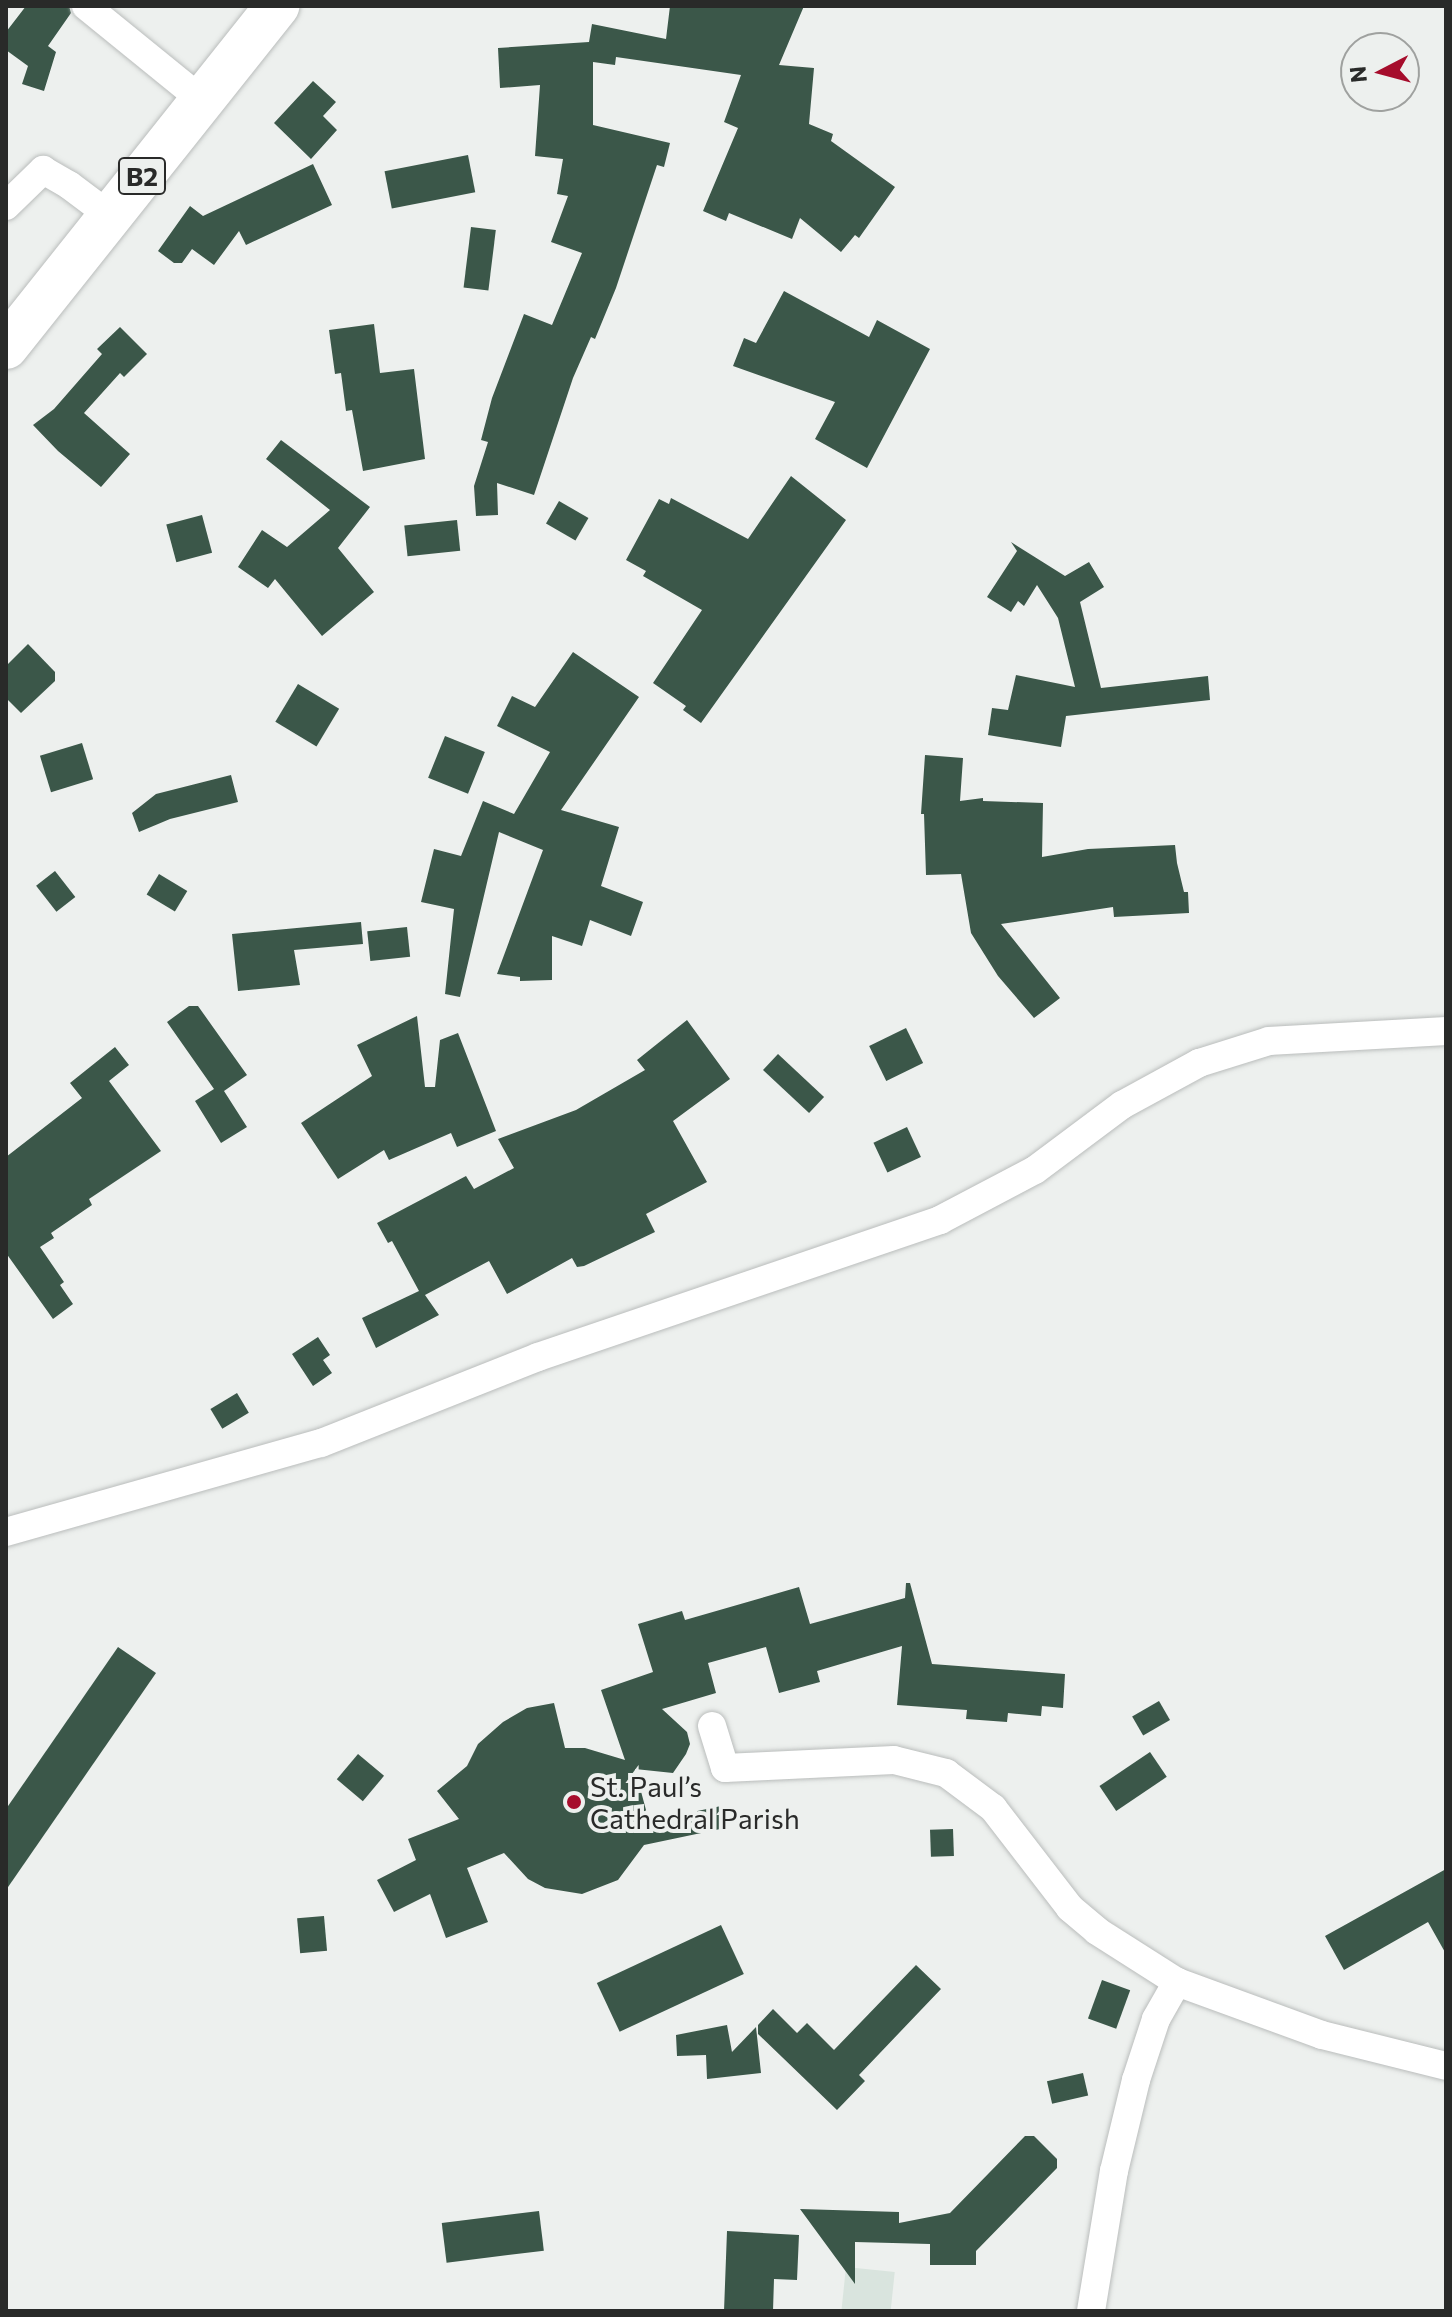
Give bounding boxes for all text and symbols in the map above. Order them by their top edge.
north arrow [1340,32,1420,112]
text: N [1343,65,1372,84]
road number: B2 [116,154,168,198]
place label: St. Paul’s Cathedral Parish [590,1769,800,1835]
marker: St. Paul’s Cathedral Parish [565,1793,583,1811]

